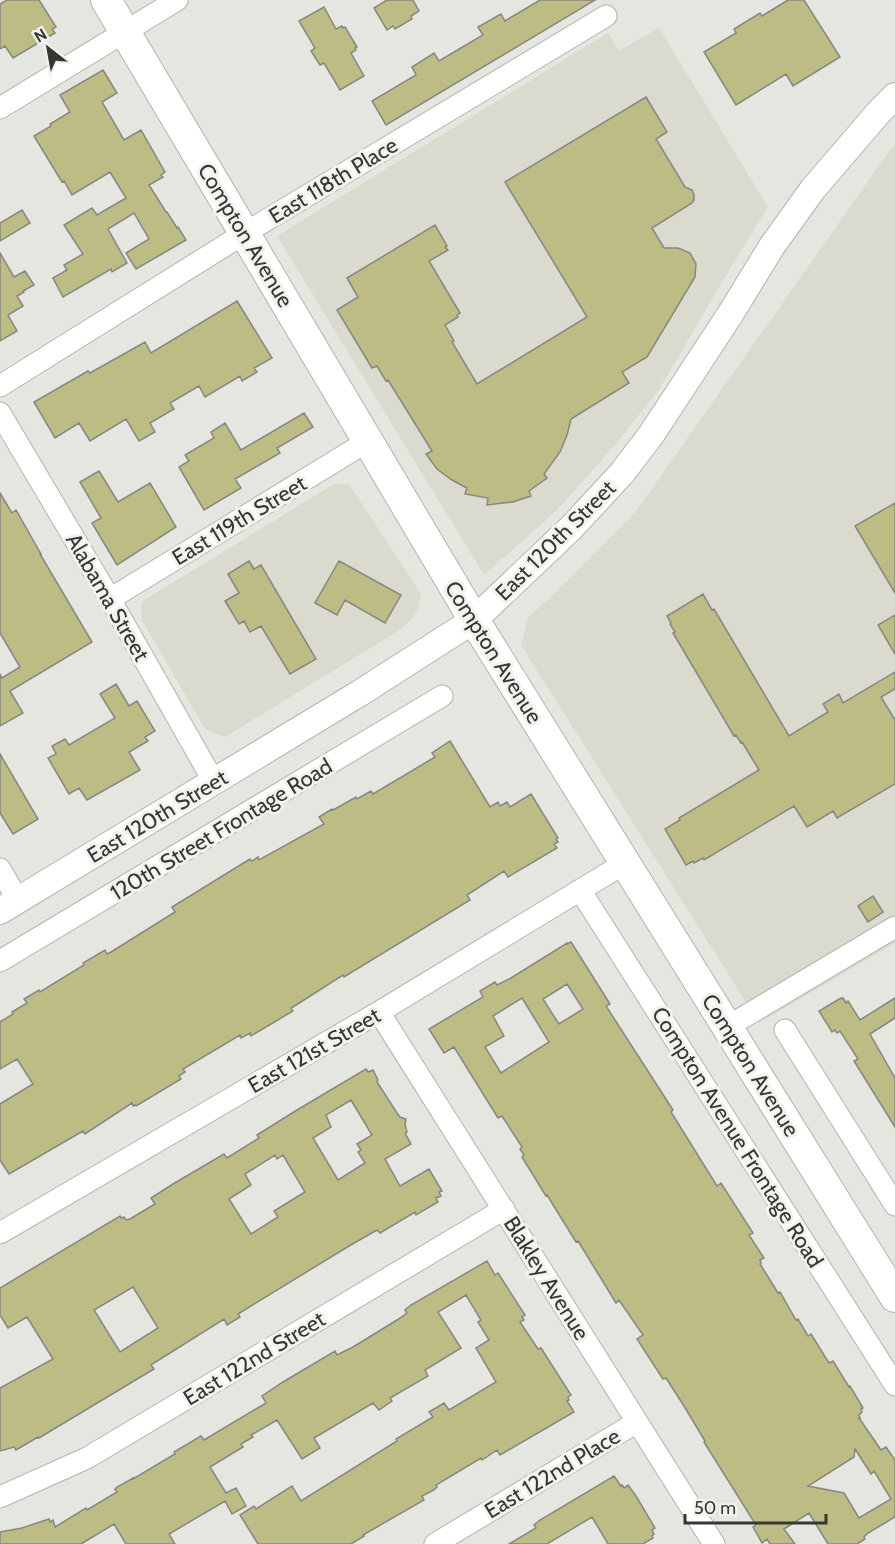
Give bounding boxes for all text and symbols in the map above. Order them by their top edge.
north arrow [18,18,78,78]
text: N [31,25,50,47]
street label: East 118th Place [264,131,403,229]
street label: Compton Avenue [192,158,299,312]
street label: East 119th Street [167,469,312,571]
street label: East 120th Street [490,474,622,606]
street label: Alabama Street [60,528,155,667]
street label: Compton Avenue [439,576,548,729]
street label: 120th Street Frontage Road [105,752,337,906]
street label: East 120th Street [82,764,233,869]
street label: Compton Avenue [696,989,805,1142]
street label: East 121st Street [243,1001,386,1099]
street label: Compton Avenue Frontage Road [646,1002,829,1273]
street label: Blakley Avenue [498,1211,595,1345]
street label: East 122nd Street [179,1305,330,1411]
street label: East 122nd Place [480,1422,625,1524]
scale bar [685,1487,826,1525]
text: 50 m [694,1497,736,1519]

